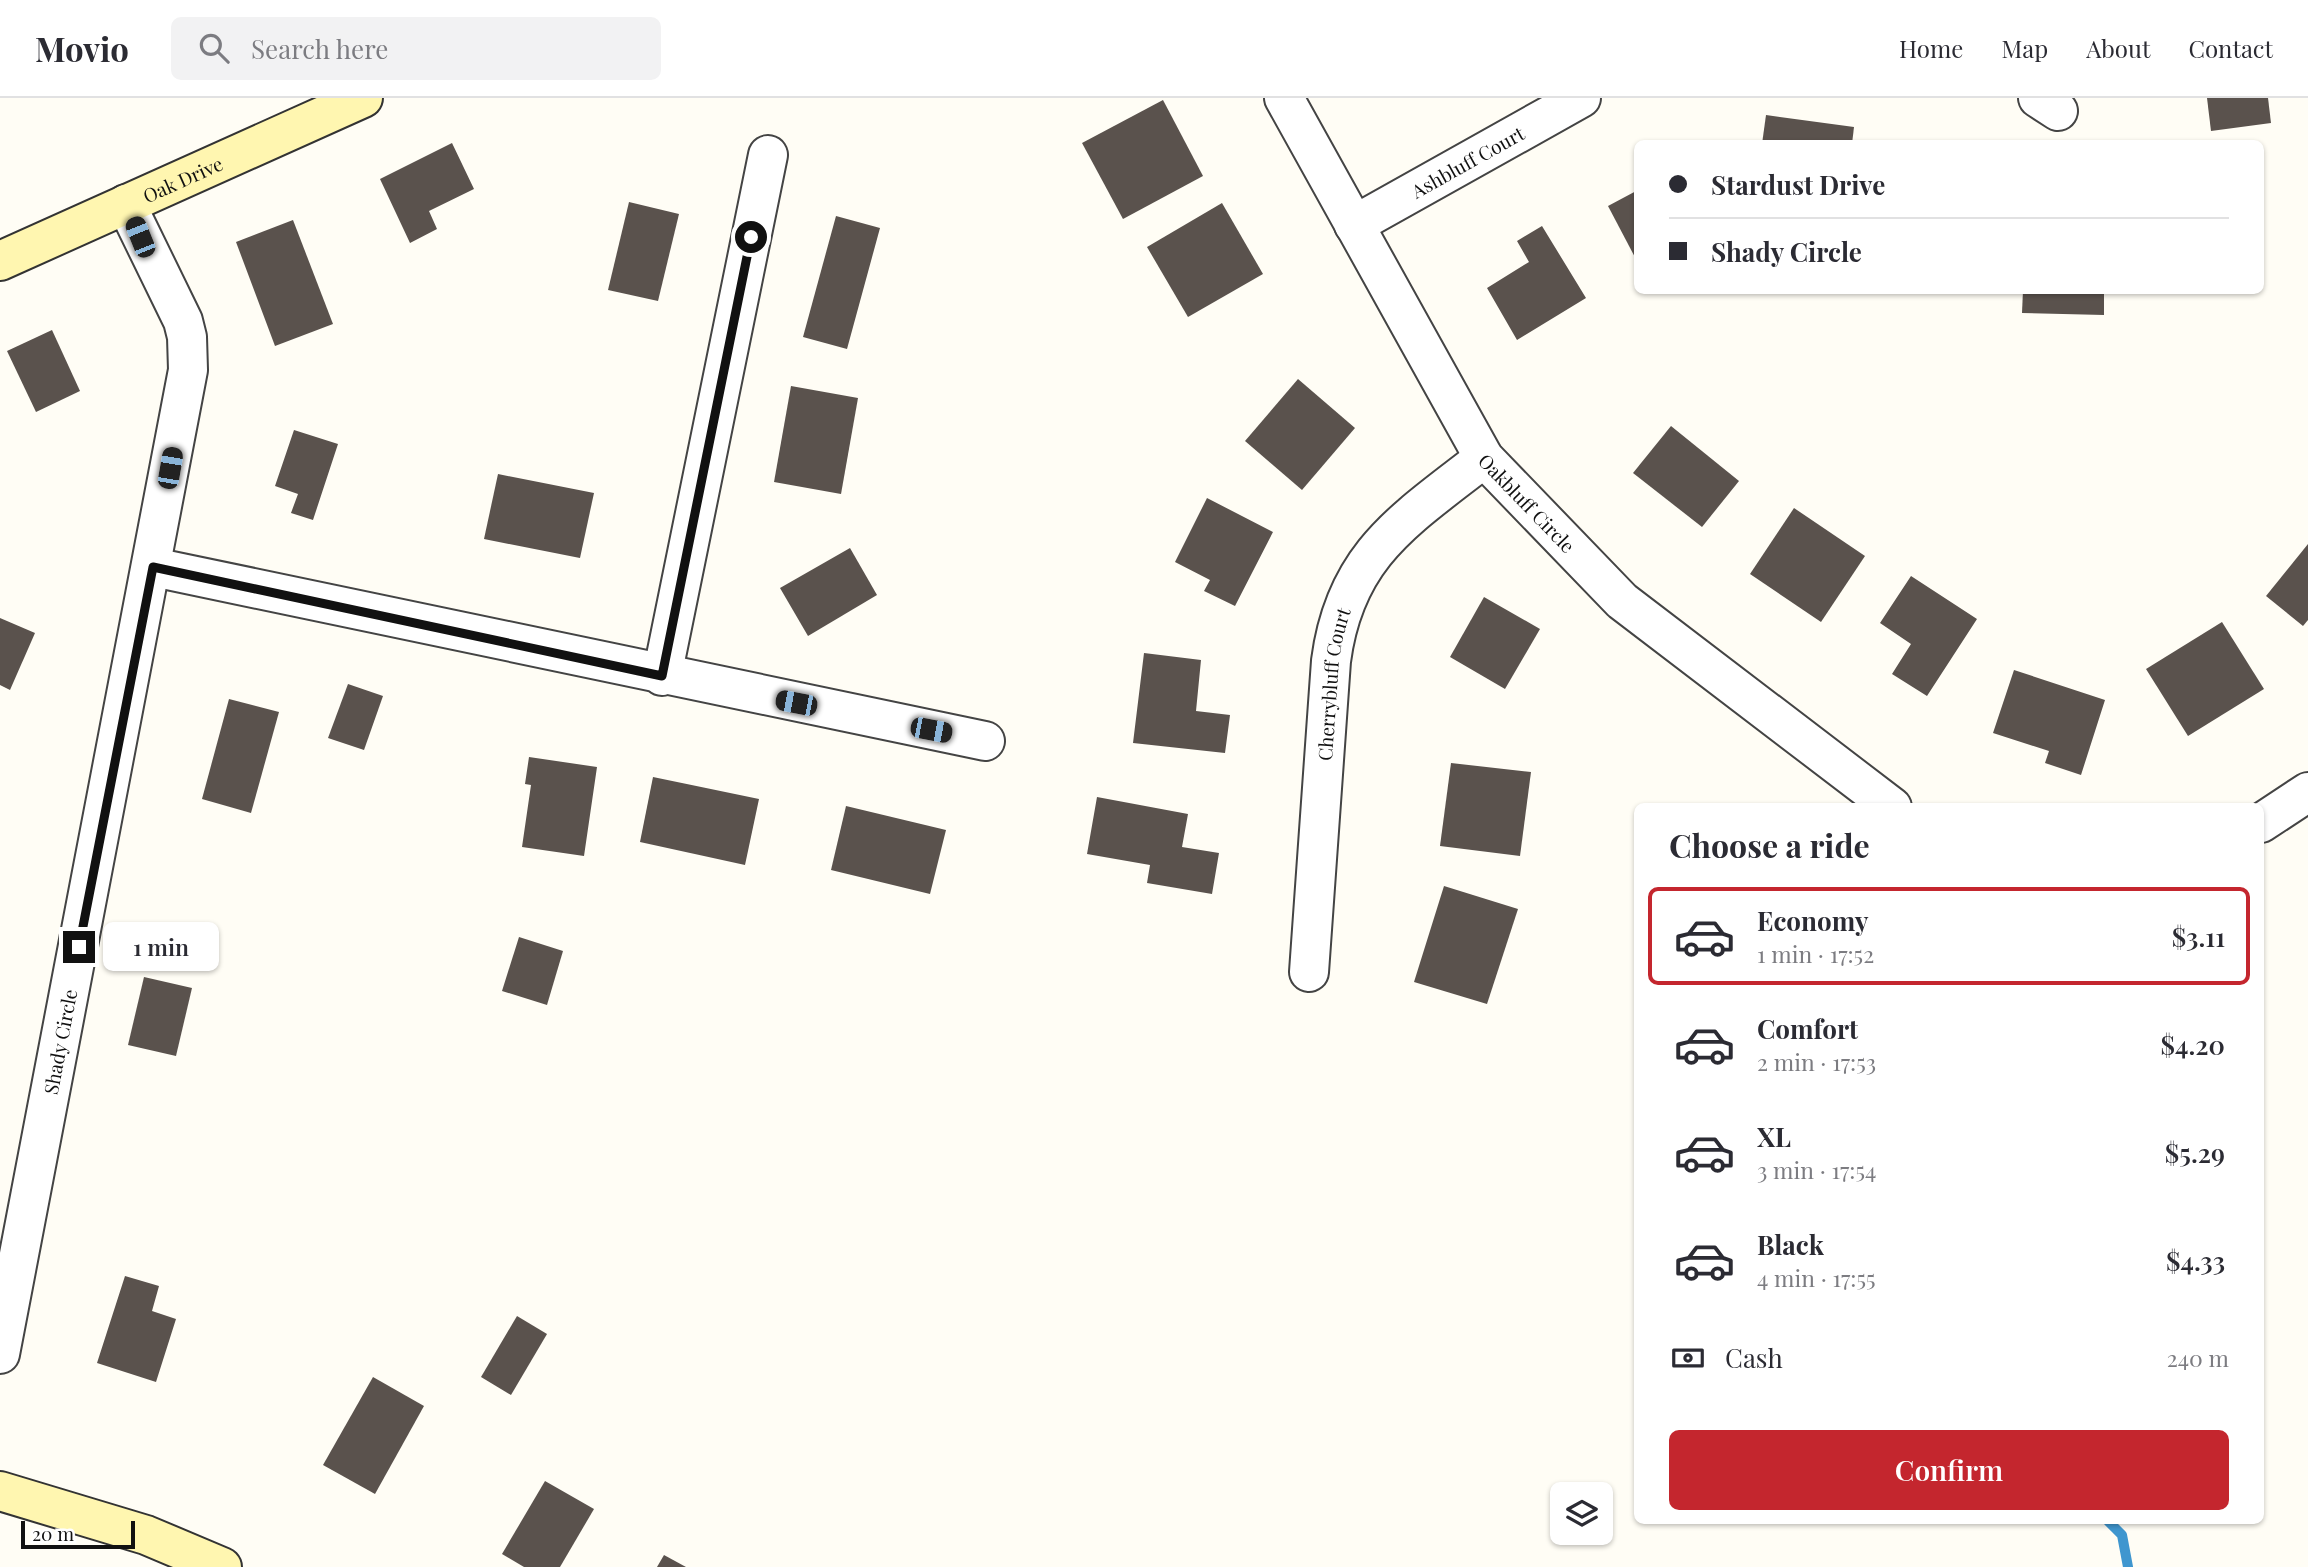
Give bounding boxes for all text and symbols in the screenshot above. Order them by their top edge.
search box [171,17,661,80]
text: Movio [35,26,129,70]
icon: search [195,29,233,67]
text: Search here [251,31,388,66]
text: Home [1899,32,1963,64]
text: Map [2001,32,2048,64]
text: About [2086,32,2150,64]
text: Contact [2188,32,2273,64]
street label: Ashbluff Court [1405,119,1529,204]
street label: Oak Drive [138,150,227,208]
text: Stardust Drive [1711,167,1885,202]
car [123,214,158,260]
route start [735,221,767,253]
text: Shady Circle [1711,234,1862,269]
car [157,445,184,491]
street label: Oakbluff Circle [1473,447,1581,558]
street label: Cherrybluff Court [1311,604,1356,762]
car [774,689,819,717]
car [909,716,954,744]
text: Choose a ride [1669,823,1870,866]
text: Economy [1757,903,1868,938]
icon: car [1673,905,1736,968]
text: $3.11 [2172,919,2225,954]
callout: 1 min [104,922,219,972]
route end [63,931,95,963]
text: 1 min [133,931,189,962]
text: 1 min · 17:52 [1757,938,1874,969]
street label: Shady Circle [37,987,82,1096]
text: Comfort [1757,1011,1858,1046]
icon: car [1673,1013,1736,1076]
text: $4.20 [2161,1027,2225,1062]
text: 2 min · 17:53 [1757,1046,1876,1077]
text: XL [1757,1119,1791,1154]
icon: car [1673,1121,1736,1184]
text: $5.29 [2165,1135,2225,1170]
text: 3 min · 17:54 [1757,1154,1876,1185]
text: Black [1757,1227,1824,1262]
icon: car [1673,1229,1736,1292]
text: $4.33 [2166,1243,2225,1278]
text: 4 min · 17:55 [1757,1262,1876,1293]
icon: cash [1669,1339,1707,1377]
text: Cash [1725,1340,1783,1375]
text: 240 m [2167,1342,2229,1373]
button: Confirm [1669,1430,2229,1510]
map controls [1550,1482,1613,1545]
button: layers [1550,1482,1613,1545]
scale bar [21,1518,135,1550]
text: 20 m [32,1520,74,1546]

